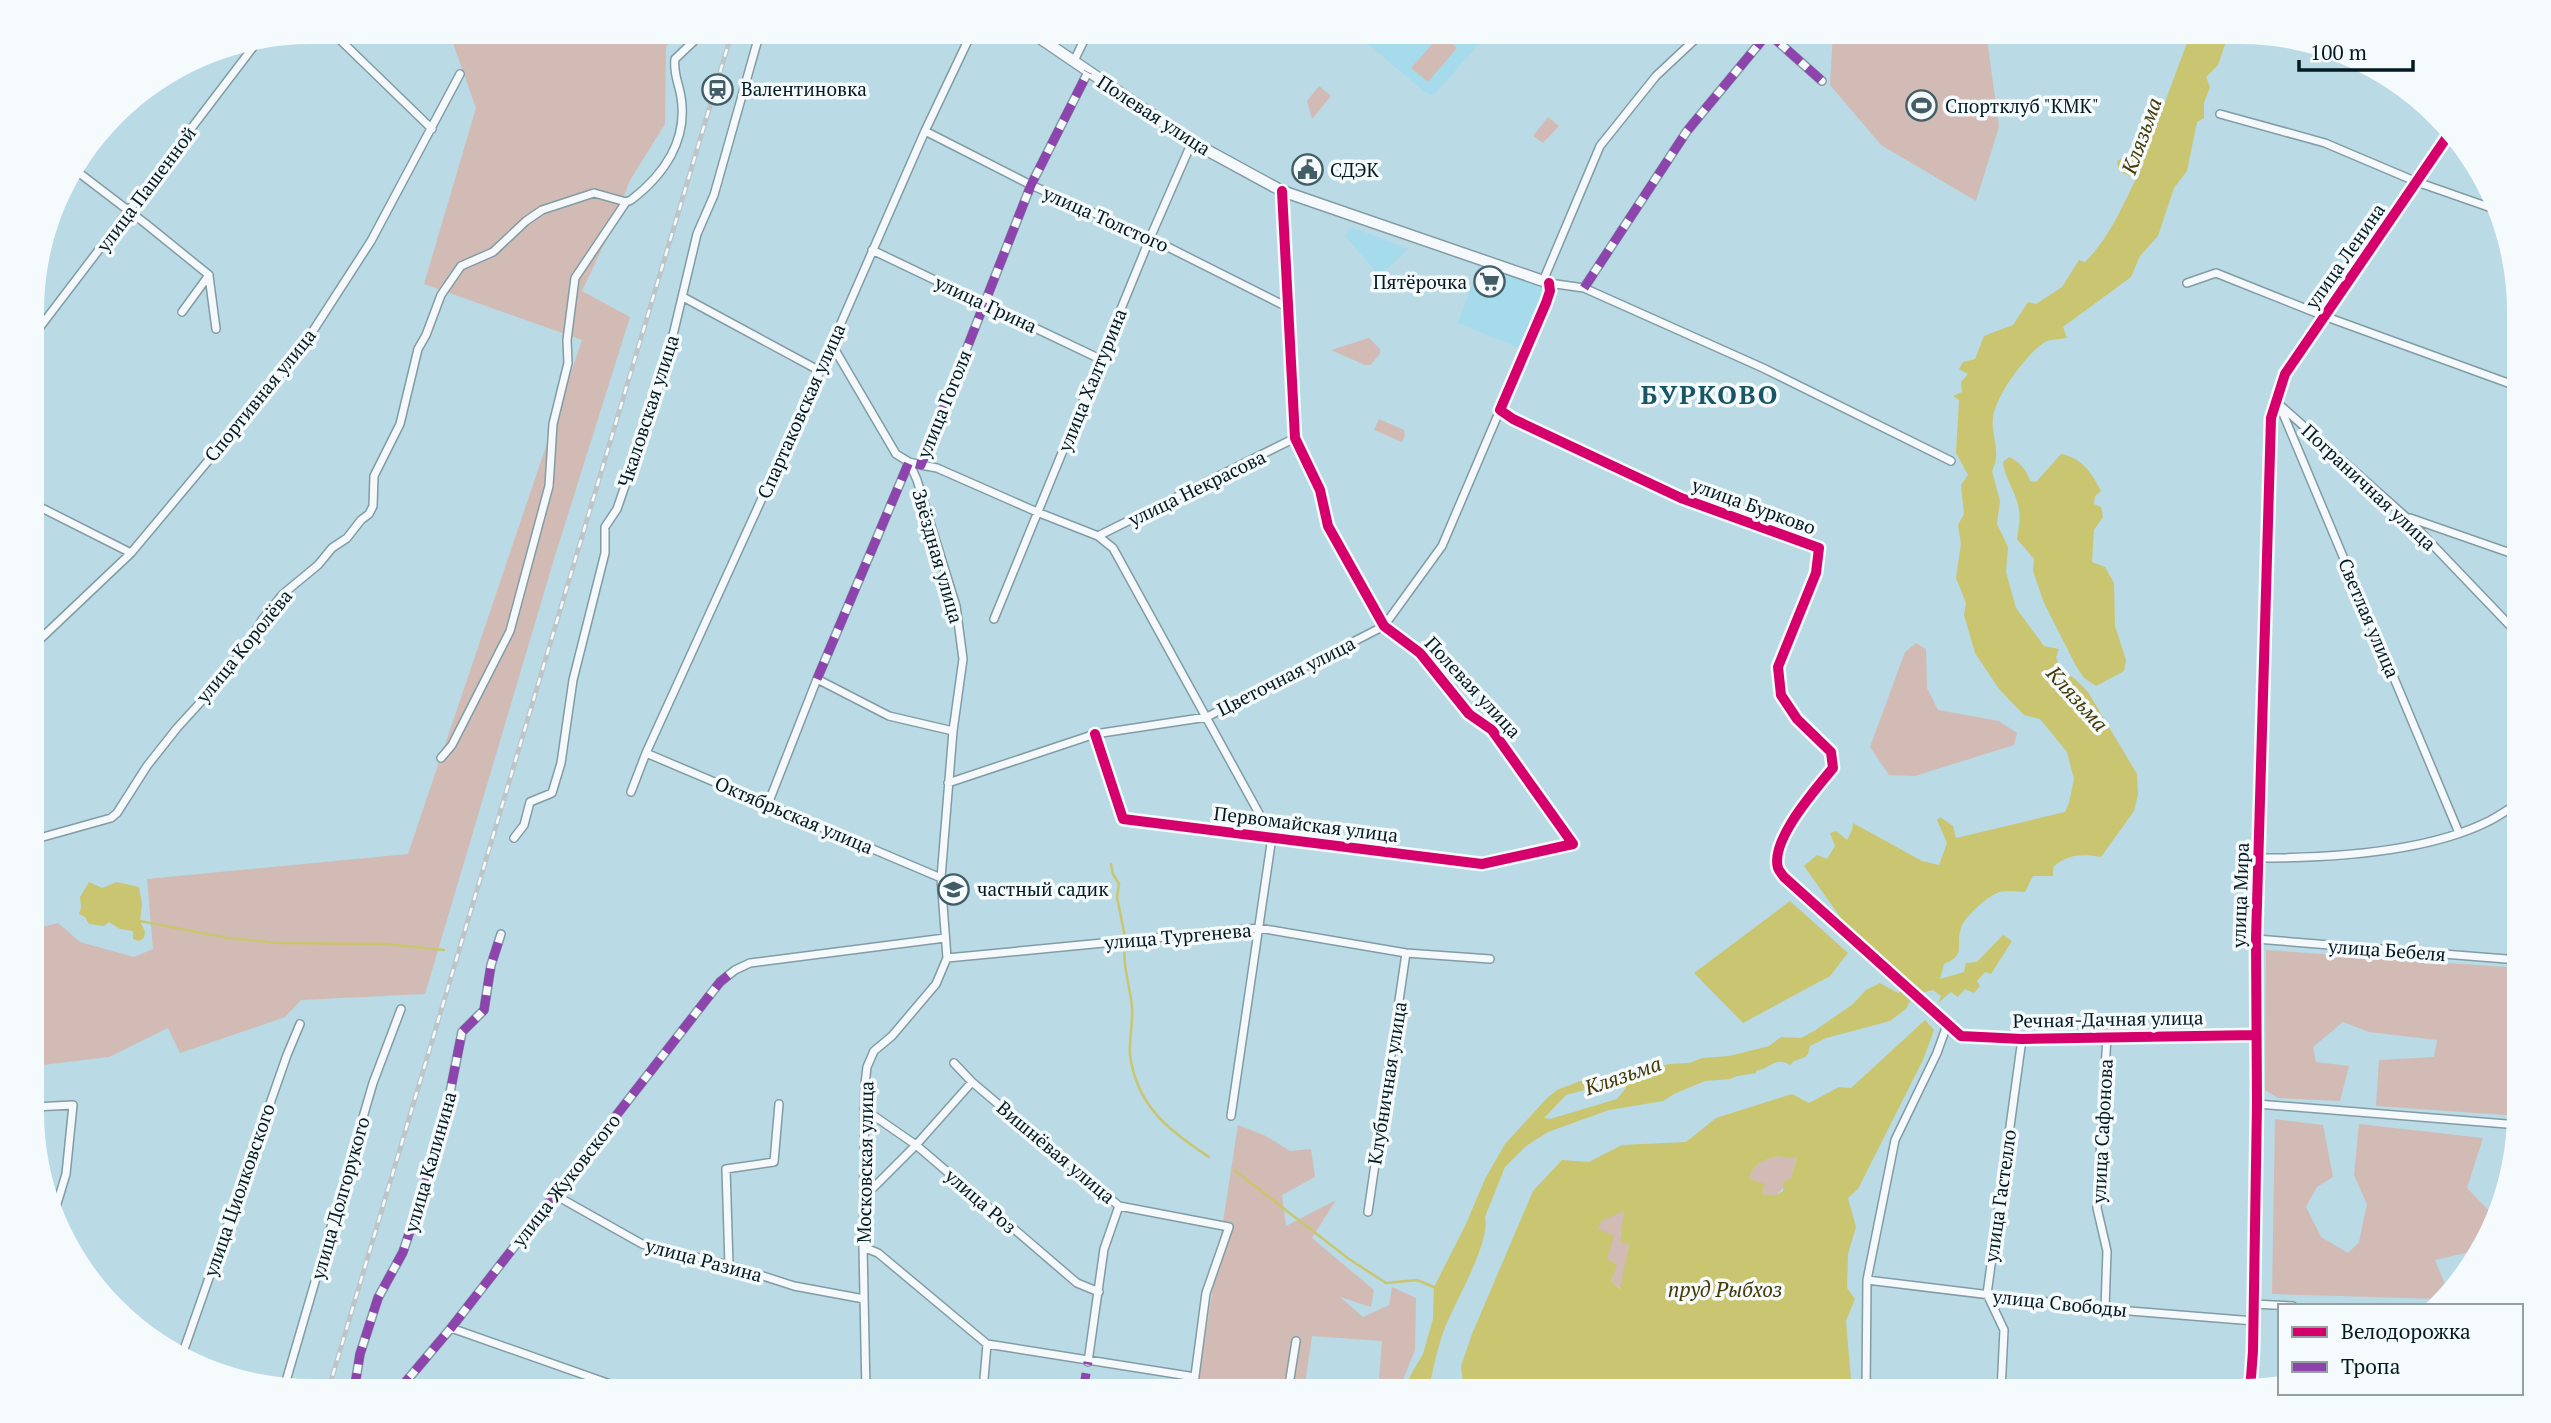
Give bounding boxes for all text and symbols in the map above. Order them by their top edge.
scale bar [2299,28,2413,72]
text: 100 m [2310,38,2367,66]
street label: Полевая улица [1093,69,1216,161]
station icon: Валентиновка [701,72,735,106]
place label: Валентиновка [741,76,867,101]
sports icon: Спортклуб "КМК" [1905,89,1939,123]
place label: Спортклуб "КМК" [1945,93,2099,118]
water label: Клязьма [2114,94,2168,179]
street label: улица Пашенной [90,121,201,257]
public building icon: СДЭК [1290,153,1324,187]
place label: СДЭК [1330,157,1380,182]
street label: улица Толстого [1039,179,1173,257]
street label: улица Ленина [2298,198,2390,314]
supermarket icon: Пятёрочка [1473,265,1507,299]
street label: улица Грина [930,269,1042,338]
place label: Пятёрочка [1373,269,1467,294]
street label: улица Халтурина [1051,304,1132,456]
street label: Спартаковская улица [751,319,851,502]
street label: Спортивная улица [198,323,321,466]
street label: Чкаловская улица [611,331,684,490]
street label: улица Гоголя [910,346,977,463]
district label: БУРКОВО [1641,377,1779,411]
street label: Пограничная улица [2297,418,2442,556]
street label: улица Некрасова [1123,443,1270,532]
street label: улица Бурково [1688,471,1819,539]
street label: Звёздная улица [907,486,970,626]
street label: Светлая улица [2333,554,2406,682]
street label: улица Королёва [189,583,297,708]
street label: Цветочная улица [1212,630,1359,721]
street label: Полевая улица [1420,631,1527,743]
water label: Клязьма [2040,659,2115,737]
street label: Октябрьская улица [711,770,877,859]
street label: Первомайская улица [1213,800,1400,847]
street label: улица Мира [2225,841,2254,949]
school or university icon: частный садик [937,872,971,906]
place label: частный садик [977,876,1109,901]
street label: улица Тургенева [1102,917,1253,954]
street label: улица Бебеля [2326,933,2447,966]
street label: Клубничная улица [1361,999,1412,1166]
street label: Речная-Дачная улица [2012,1004,2204,1033]
water label: Клязьма [1580,1049,1665,1102]
street label: улица Сафонова [2085,1058,2118,1205]
street label: Московская улица [851,1080,878,1243]
street label: улица Калинина [397,1088,462,1236]
street label: Вишнёвая улица [992,1095,1121,1209]
street label: улица Циолковского [197,1100,280,1281]
street label: улица Жуковского [505,1108,625,1252]
street label: улица Долгорукого [304,1114,375,1283]
street label: улица Гастелло [1978,1128,2021,1265]
street label: улица Роз [939,1162,1022,1239]
street label: улица Разина [642,1232,766,1287]
water label: пруд Рыбхоз [1668,1275,1782,1303]
street label: улица Свободы [1991,1283,2129,1322]
legend [2278,1304,2523,1395]
text: Велодорожка [2341,1317,2471,1345]
text: Тропа [2341,1352,2401,1380]

